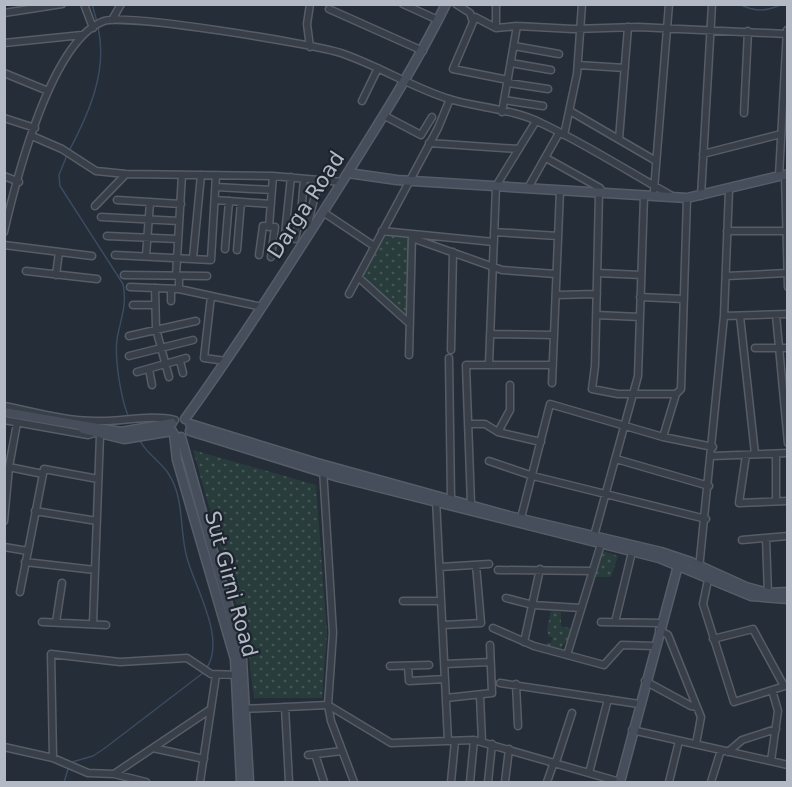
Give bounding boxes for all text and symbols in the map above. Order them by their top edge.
street label: Darga Road [262,147,350,263]
street label: Sut Girni Road [200,508,262,660]

